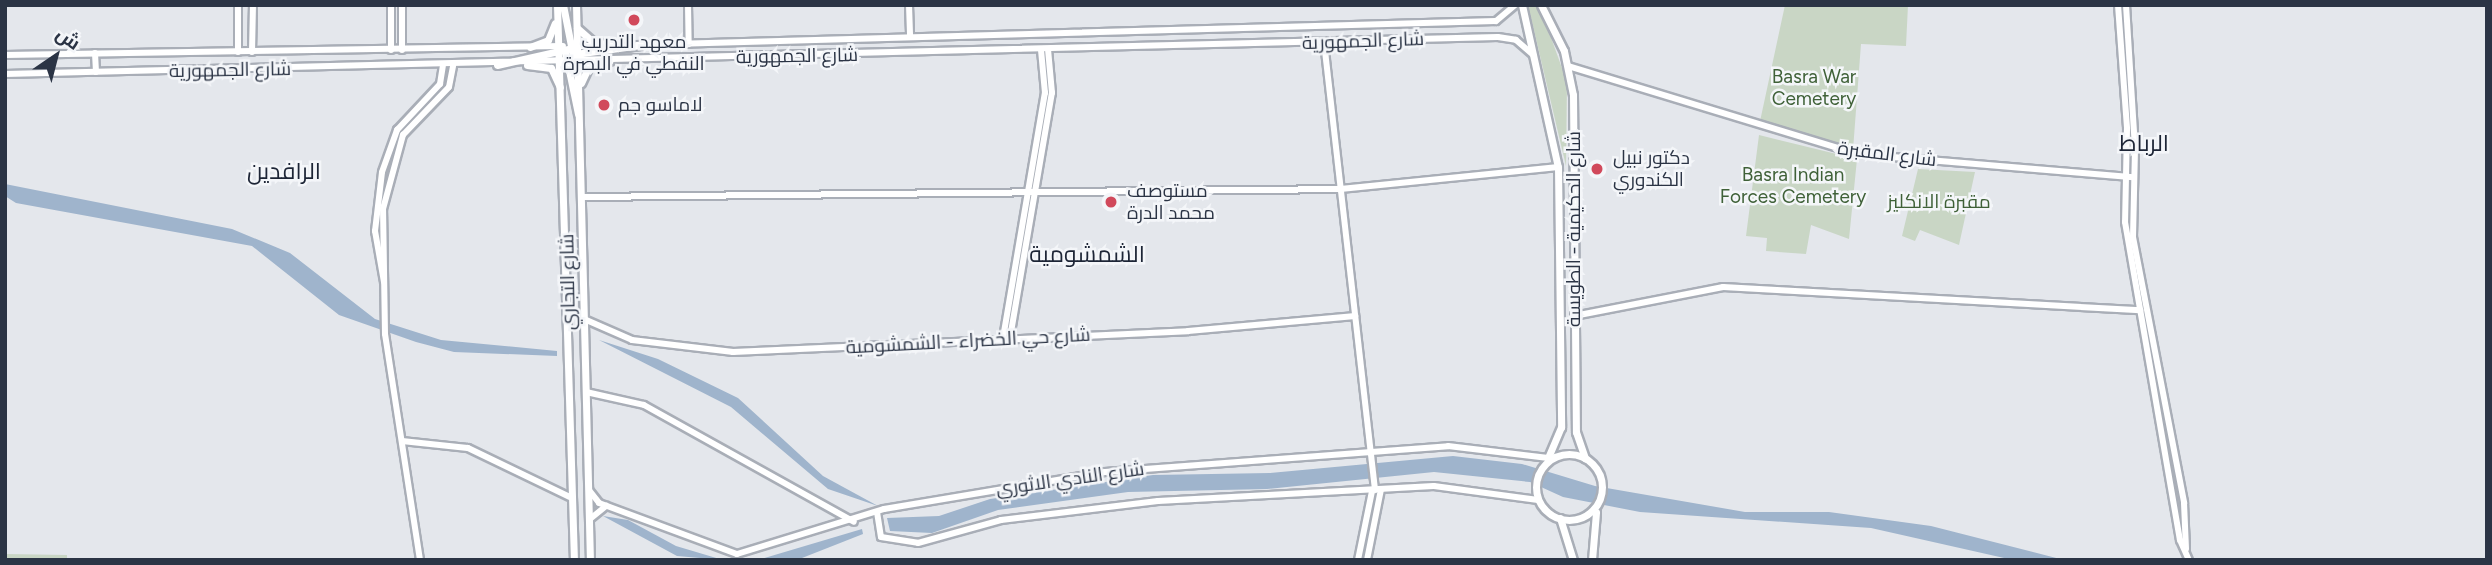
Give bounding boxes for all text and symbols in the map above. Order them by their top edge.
marker: معهد التدريب النفطي في البصرة [626,12,642,28]
north arrow [21,21,91,91]
text: ش [52,22,85,55]
street label: شارع الجمهورية [1302,27,1424,55]
place label: معهد التدريب النفطي في البصرة [563,31,705,75]
street label: شارع الجمهورية [736,44,858,68]
street label: شارع الجمهورية [169,58,291,82]
park label: Basra War Cemetery [1772,66,1856,110]
place label: لاماسو جم [618,94,702,116]
marker: لاماسو جم [596,97,612,113]
district label: الرباط [2119,129,2169,157]
street label: شارع الحكيمية - الطويسة [1563,131,1585,327]
street label: شارع المقبرة [1836,137,1938,171]
place label: دكتور نبيل الكندوري [1613,147,1690,191]
district label: الرافدين [247,157,321,185]
marker: دكتور نبيل الكندوري [1587,159,1607,179]
park label: Basra Indian Forces Cemetery [1720,164,1866,208]
place label: مستوصف محمد الدرة [1127,180,1215,224]
park label: مقبرة الانكليز [1887,191,1991,213]
marker: مستوصف محمد الدرة [1101,192,1121,212]
street label: شارع التجاري [556,234,580,330]
district label: الشمشومية [1029,240,1145,268]
street label: شارع حي الخضراء - الشمشومية [845,323,1091,359]
street label: شارع النادي الاثوري [994,457,1146,501]

